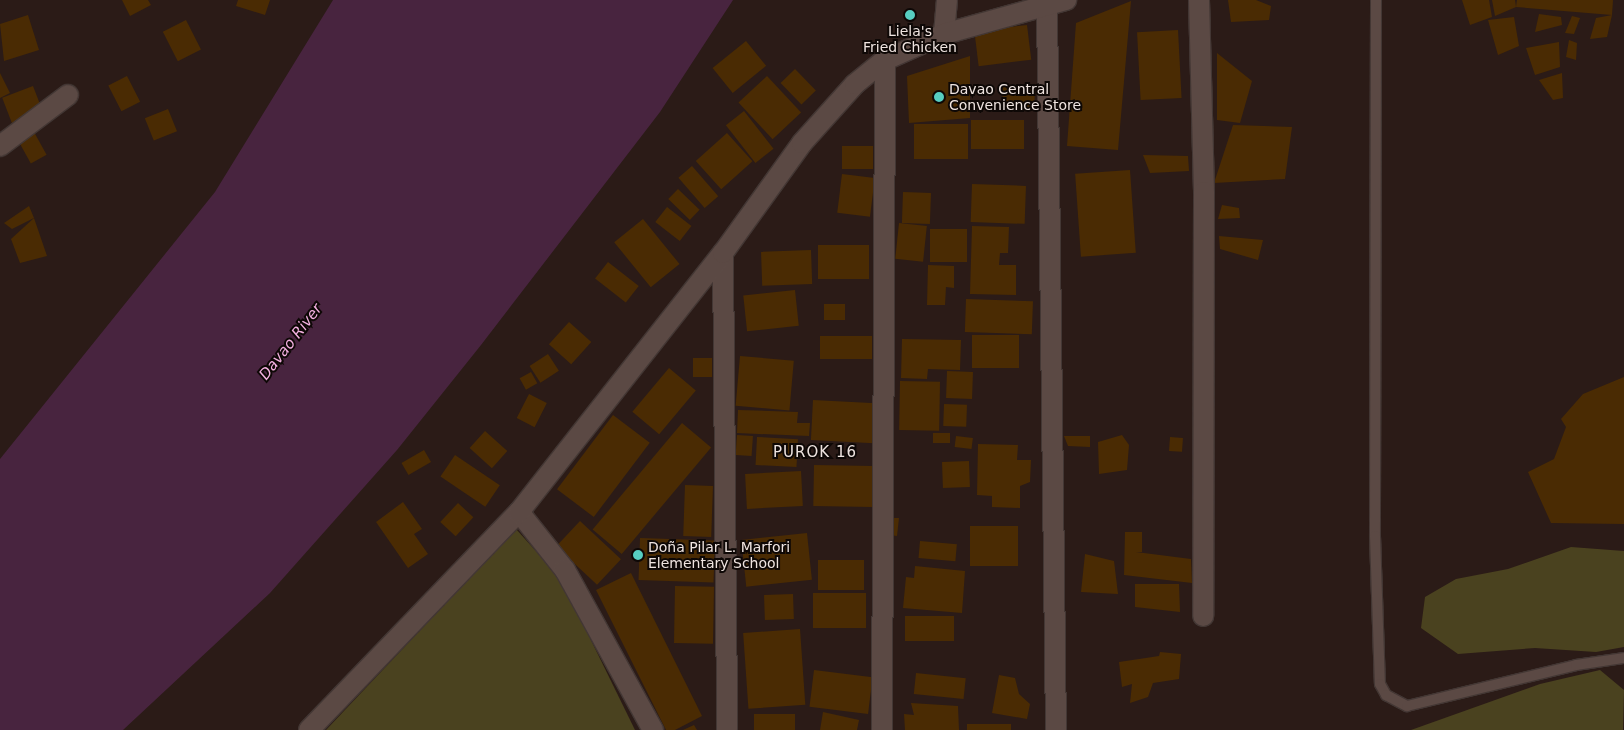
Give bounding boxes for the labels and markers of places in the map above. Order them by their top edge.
marker: Liela's Fried Chicken [904,9,916,21]
place label: Liela's Fried Chicken [863,23,957,56]
place label: Davao Central Convenience Store [949,81,1081,114]
marker: Davao Central Convenience Store [933,91,945,103]
place label: Doña Pilar L. Marfori Elementary School [648,539,790,572]
marker: Doña Pilar L. Marfori Elementary School [632,549,644,561]

